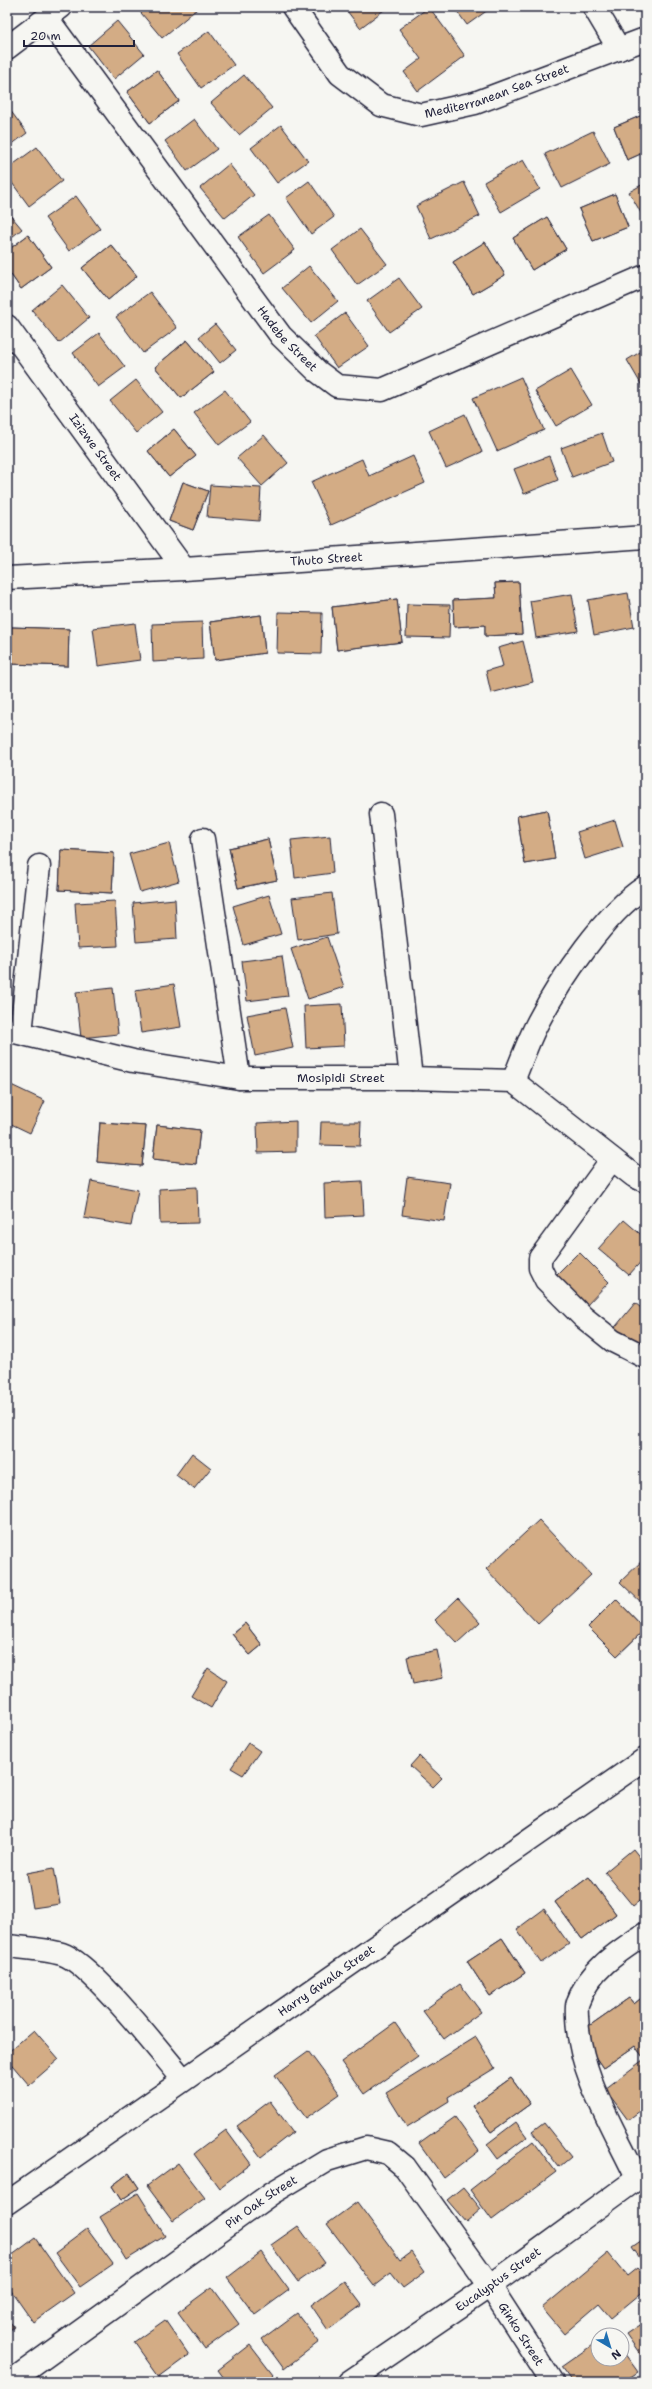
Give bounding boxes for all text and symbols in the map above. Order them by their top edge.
scale bar [24,22,134,48]
text: 20 m [30,28,61,44]
street label: Mediterranean Sea Street [423,60,571,122]
street label: Hadebe Street [253,303,321,375]
street label: Izizwe Street [65,410,125,484]
street label: Thuto Street [290,549,363,570]
street label: Mosipidi Street [297,1070,385,1086]
street label: Harry Gwala Street [275,1941,378,2020]
street label: Pin Oak Street [222,2172,300,2232]
street label: Eucalyptus Street [452,2244,544,2315]
street label: Ginko Street [495,2299,547,2369]
north arrow [590,2327,630,2367]
text: N [608,2346,624,2363]

